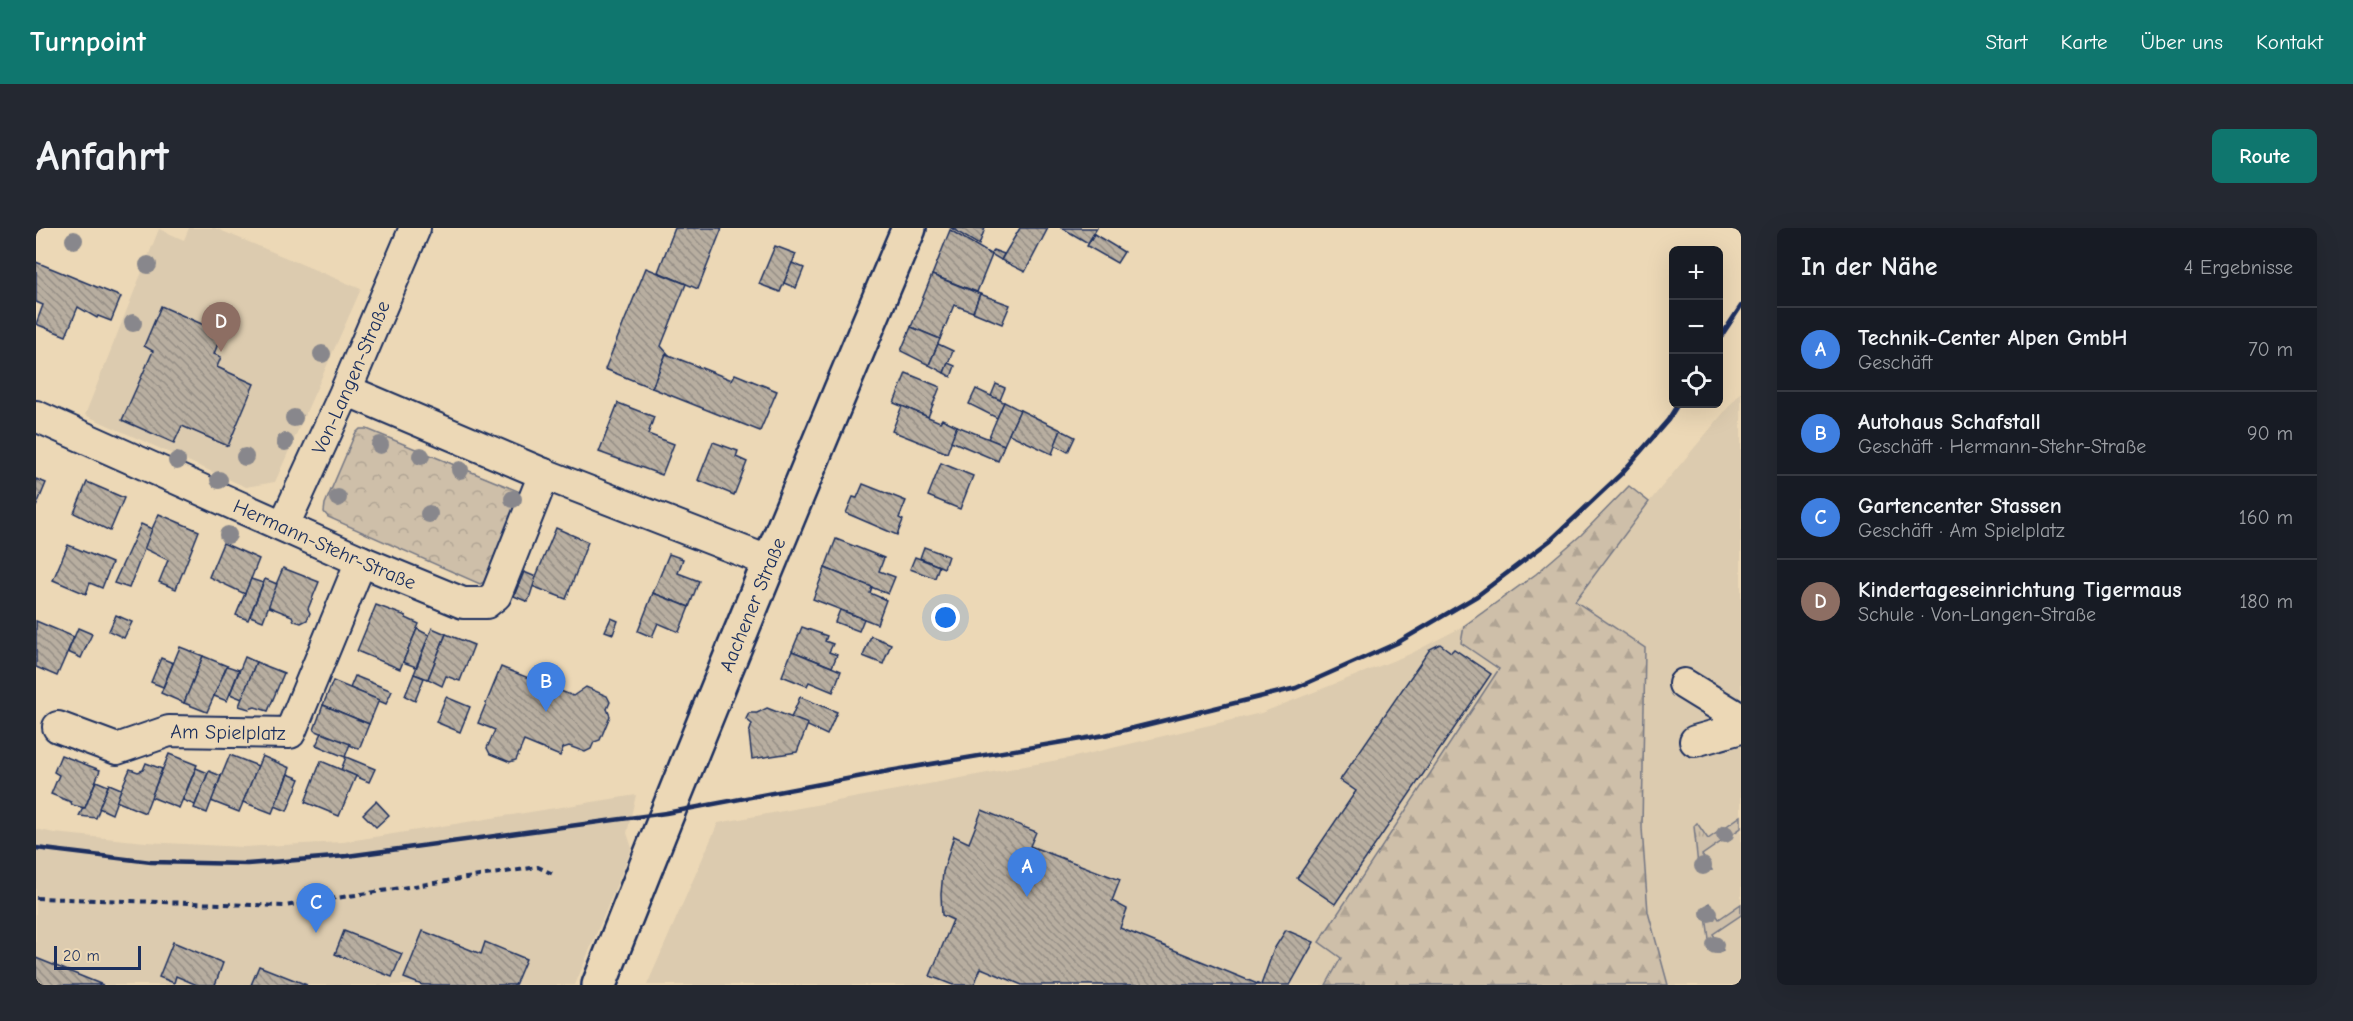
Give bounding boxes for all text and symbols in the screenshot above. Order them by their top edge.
text: Turnpoint [30,26,146,58]
text: Start [1985,30,2028,54]
text: Karte [2061,30,2107,54]
text: Über uns [2140,30,2223,54]
text: Kontakt [2256,30,2323,54]
button: Route [2212,129,2317,183]
text: Anfahrt [36,132,169,181]
map controls [1669,246,1723,408]
button: + [1669,246,1723,300]
text: In der Nähe [1801,252,1938,282]
text: 4 Ergebnisse [2184,256,2293,279]
street label: Von-Langen-Straße [307,297,395,458]
button: − [1669,300,1723,354]
pin: D [202,302,240,352]
text: Technik-Center Alpen GmbH [1858,325,2127,351]
text: A [1815,338,1826,361]
text: 70 m [2248,338,2293,361]
text: Geschäft [1858,351,1933,374]
button: locate [1669,354,1723,408]
text: Autohaus Schafstall [1858,409,2041,435]
text: B [1814,422,1827,445]
text: 90 m [2247,422,2293,445]
text: Geschäft · Hermann-Stehr-Straße [1858,435,2146,458]
text: Gartencenter Stassen [1858,493,2062,519]
street label: Hermann-Stehr-Straße [230,495,419,594]
text: C [1814,506,1827,529]
text: 160 m [2239,506,2293,529]
text: Geschäft · Am Spielplatz [1858,519,2065,542]
street label: Aachener Straße [715,534,790,675]
text: Kindertageseinrichtung Tigermaus [1858,577,2182,603]
text: D [1814,590,1827,613]
text: 180 m [2239,590,2293,613]
your location [931,603,960,632]
text: Schule · Von-Langen-Straße [1858,603,2096,626]
pin: B [526,662,566,712]
street label: Am Spielplatz [170,720,286,745]
pin: A [1008,848,1046,897]
pin: C [296,884,336,933]
scale bar [54,943,141,970]
text: 20 m [63,947,100,965]

